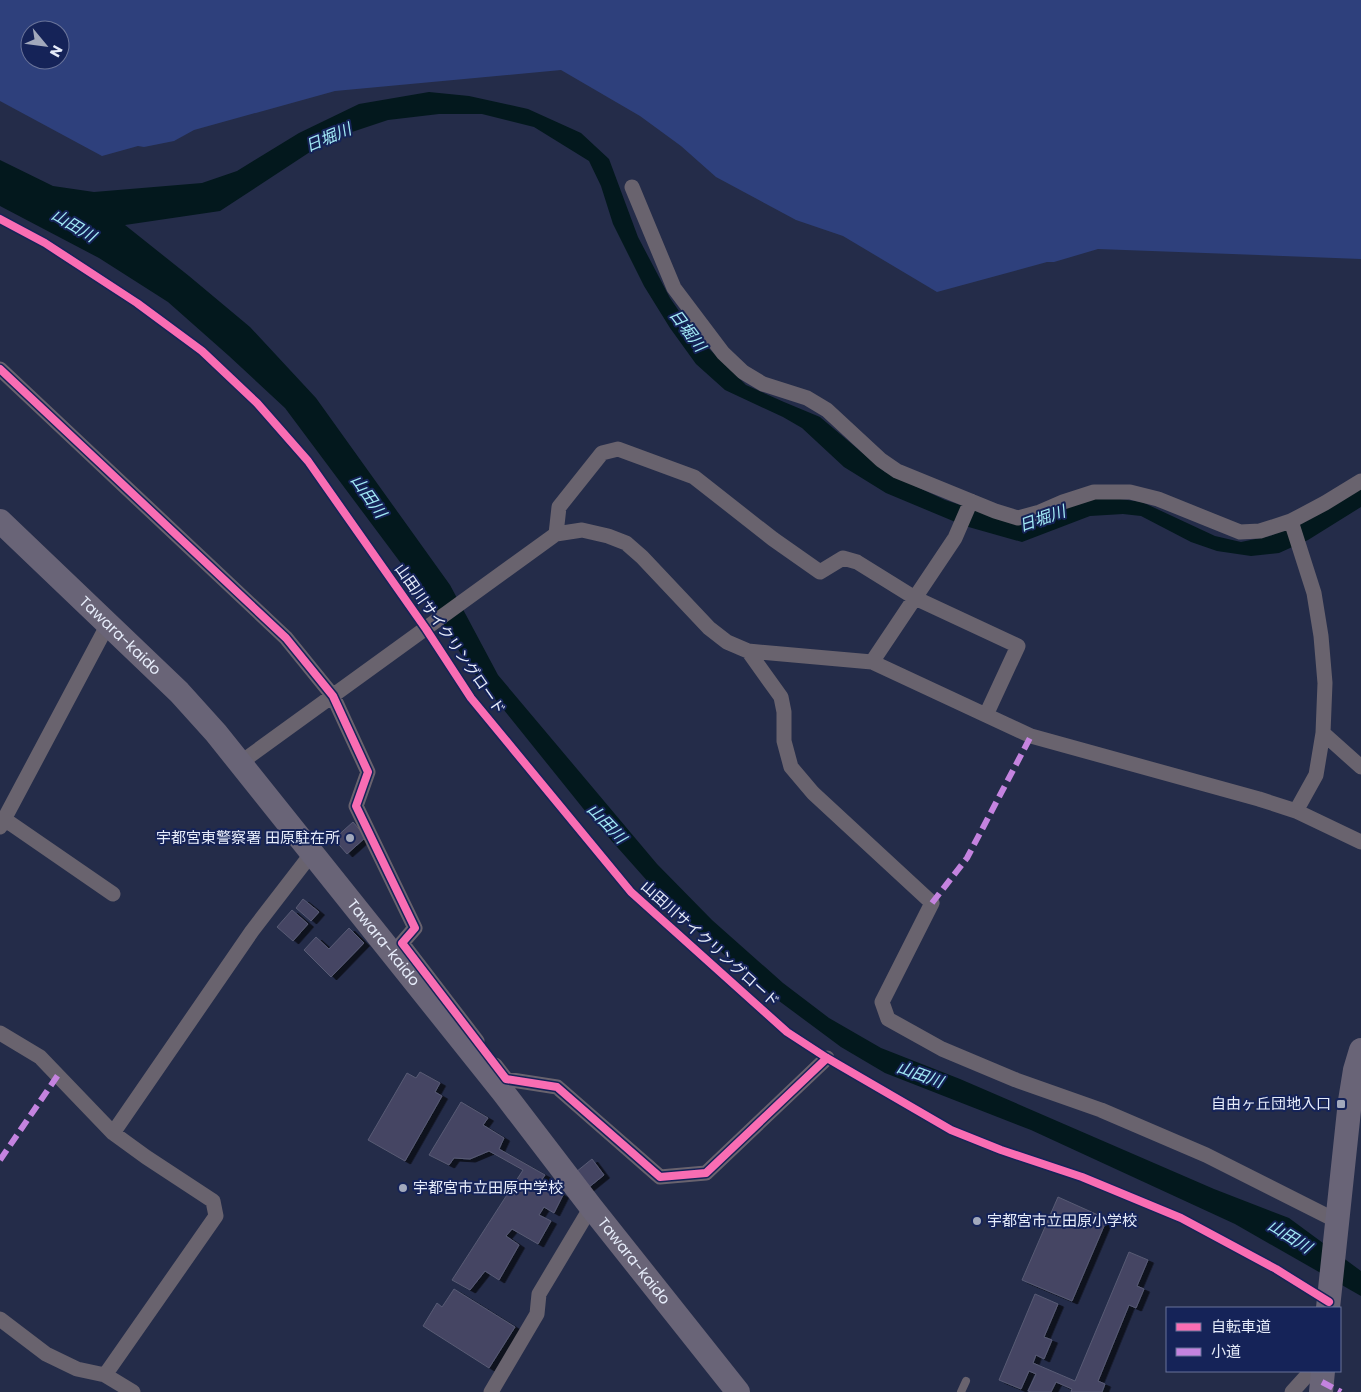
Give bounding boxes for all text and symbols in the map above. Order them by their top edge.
north arrow [20,20,70,70]
text: N [45,42,68,61]
water label: 日堀川 [302,117,357,157]
water label: 山田川 [47,203,102,249]
water label: 日堀川 [664,304,712,358]
water label: 山田川 [345,470,393,524]
water label: 日堀川 [1016,499,1070,537]
street label: 山田川サイクリングロード [390,559,511,718]
street label: Tawara-kaido [75,591,166,680]
water label: 山田川 [582,798,633,850]
place label: 宇都宮東警察署 田原駐在所 [156,827,340,848]
marker: 宇都宮東警察署 田原駐在所 [344,832,356,844]
street label: 山田川サイクリングロード [637,876,784,1012]
street label: Tawara-kaido [343,894,425,990]
water label: 山田川 [893,1055,948,1094]
place label: 自由ヶ丘団地入口 [1211,1093,1331,1114]
marker: 自由ヶ丘団地入口 [1335,1098,1347,1110]
place label: 宇都宮市立田原中学校 [413,1177,563,1198]
marker: 宇都宮市立田原中学校 [397,1182,409,1194]
place label: 宇都宮市立田原小学校 [987,1210,1137,1231]
street label: Tawara-kaido [593,1212,675,1309]
water label: 山田川 [1263,1214,1318,1260]
marker: 宇都宮市立田原小学校 [971,1215,983,1227]
legend [1166,1307,1341,1372]
text: 自転車道 [1211,1316,1271,1337]
text: 小道 [1211,1341,1241,1362]

